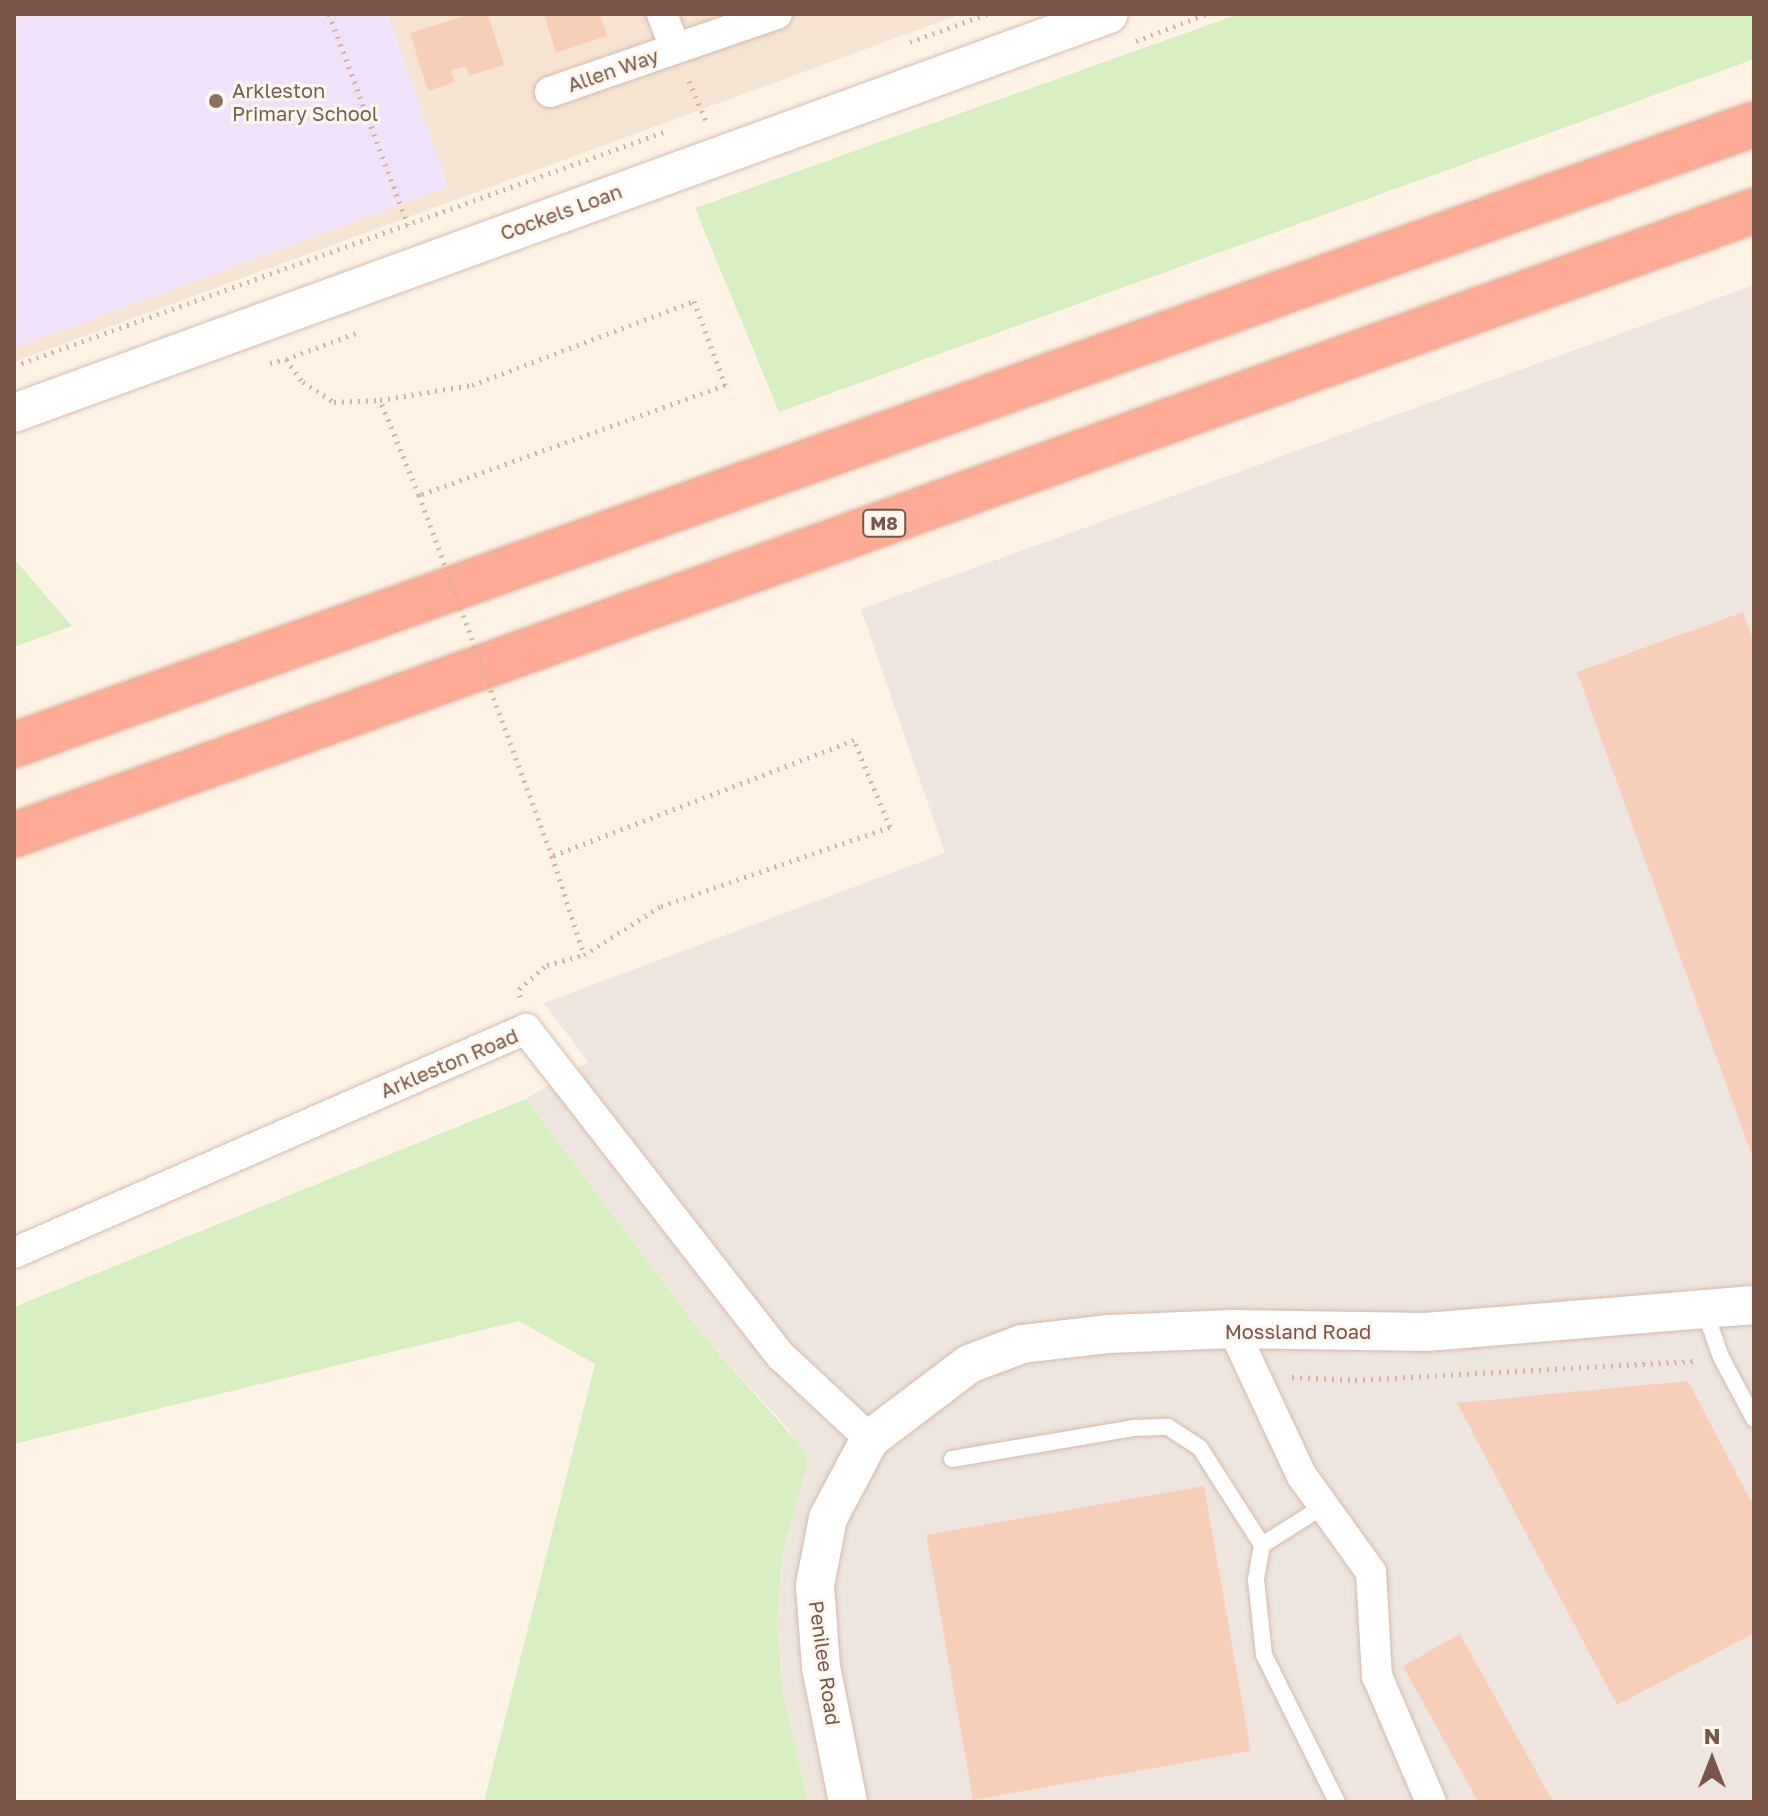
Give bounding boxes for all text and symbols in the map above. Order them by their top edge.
street label: Allen Way [564,43,662,97]
place label: Arkleston Primary School [232,78,378,125]
marker: Arkleston Primary School [207,92,225,110]
street label: Cockels Loan [497,179,625,245]
road number: M8 [862,509,906,537]
street label: Arkleston Road [377,1023,521,1103]
street label: Mossland Road [1225,1319,1371,1343]
street label: Penilee Road [804,1599,846,1727]
north arrow [1672,1720,1752,1800]
text: N [1704,1722,1720,1749]

